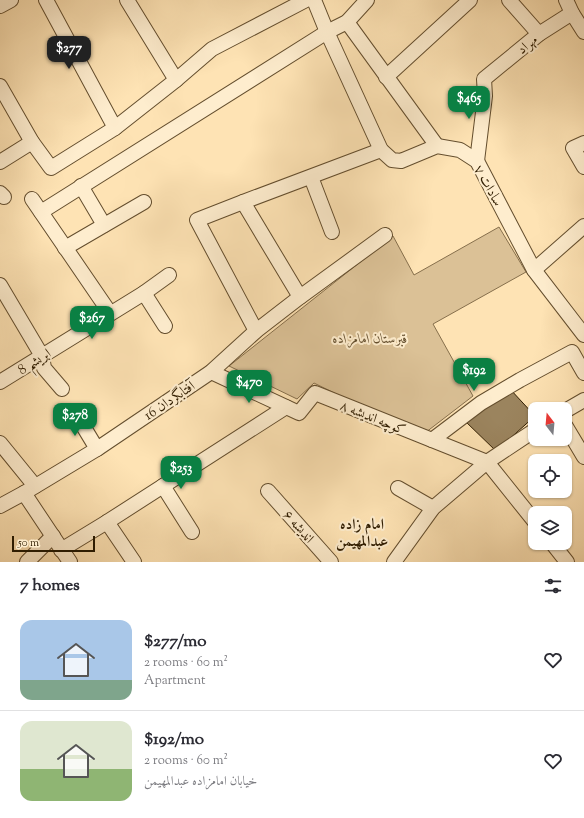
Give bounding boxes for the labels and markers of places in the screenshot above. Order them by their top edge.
pin: $277 [45,36,93,70]
pin: $465 [445,86,493,120]
pin: $267 [68,306,116,340]
pin: $192 [450,358,498,392]
pin: $470 [225,370,273,404]
pin: $278 [51,403,99,437]
pin: $253 [157,456,205,490]

